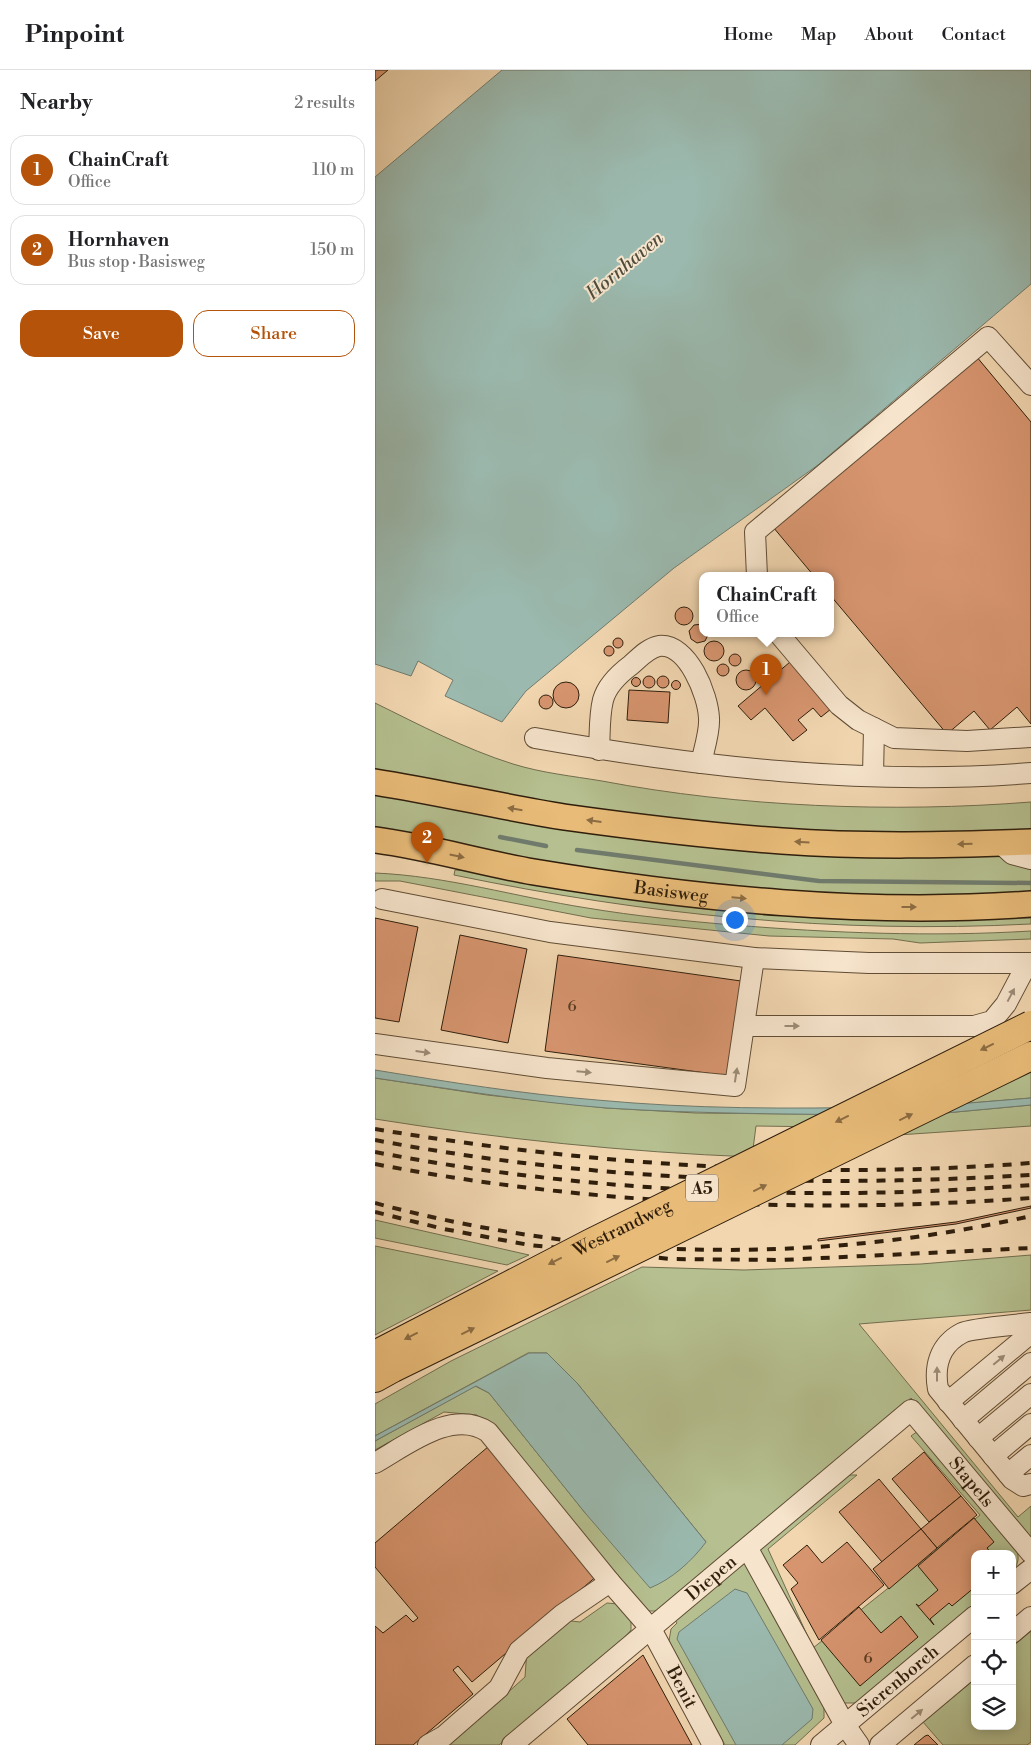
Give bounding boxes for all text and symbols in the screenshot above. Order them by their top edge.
text: Pinpoint [25,20,124,50]
text: Home [724,23,773,46]
text: Map [801,23,837,46]
text: About [865,23,914,46]
text: Contact [942,23,1006,46]
text: Nearby [20,90,93,116]
text: 2 results [294,93,355,113]
text: ChainCraft [68,148,169,172]
text: 1 [33,160,41,180]
text: 110 m [312,160,354,180]
text: Office [68,172,111,192]
water label: Hornhaven [580,226,669,306]
text: Hornhaven [68,228,169,252]
text: 2 [32,240,42,260]
text: 150 m [310,240,354,260]
text: Bus stop · Basisweg [68,252,205,272]
button: Save [20,310,183,357]
button: Share [193,310,355,357]
popup [699,572,834,637]
text: ChainCraft [716,583,817,607]
text: Office [716,607,759,627]
pin: 1 [750,654,782,695]
one-way arrow [507,804,523,812]
one-way arrow [586,816,602,824]
pin: 2 [411,822,443,863]
one-way arrow [794,838,810,846]
one-way arrow [957,840,973,848]
one-way arrow [450,852,465,860]
street label: Basisweg [632,876,710,908]
one-way arrow [731,894,747,902]
one-way arrow [901,903,917,911]
your location [722,907,748,933]
one-way arrow [1007,988,1015,1002]
house number: 6 [567,997,577,1016]
one-way arrow [785,1022,801,1030]
one-way arrow [980,1043,994,1051]
one-way arrow [415,1048,431,1056]
one-way arrow [733,1066,741,1082]
one-way arrow [577,1068,593,1076]
one-way arrow [899,1113,913,1121]
one-way arrow [834,1115,849,1123]
road number: A5 [686,1174,718,1202]
one-way arrow [752,1184,767,1192]
street label: Westrandweg [568,1194,676,1263]
one-way arrow [606,1255,620,1263]
one-way arrow [548,1257,562,1266]
one-way arrow [461,1327,475,1335]
one-way arrow [404,1332,418,1340]
one-way arrow [992,1354,1005,1365]
one-way arrow [933,1365,941,1381]
street label: Stapels [943,1452,999,1512]
street label: Diepen [681,1550,742,1606]
map controls [971,1550,1016,1730]
button: + [971,1550,1016,1595]
button: − [971,1595,1016,1640]
street label: Sierenborch [852,1640,944,1722]
button: locate [971,1640,1016,1685]
house number: 6 [863,1649,873,1668]
street label: Benit [660,1661,703,1713]
button: layers [971,1685,1016,1730]
one-way arrow [910,1708,923,1719]

